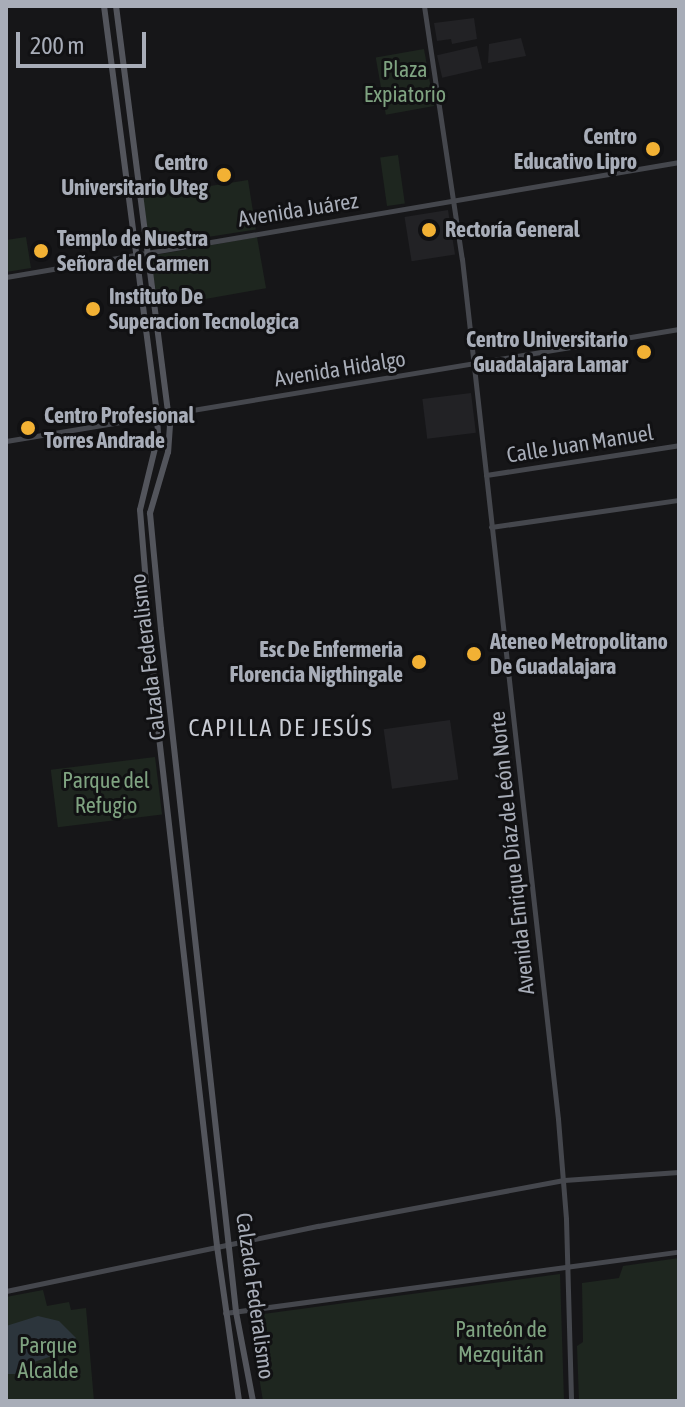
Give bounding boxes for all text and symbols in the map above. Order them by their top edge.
scale bar [20,16,150,66]
text: 200 m [30,32,84,59]
park label: Plaza Expiatorio [364,56,446,108]
place label: Centro Educativo Lipro [514,123,637,174]
marker: Centro Educativo Lipro [644,140,662,158]
place label: Centro Universitario Uteg [61,149,208,200]
marker: Centro Universitario Uteg [215,166,233,184]
street label: Avenida Juárez [236,187,360,233]
place label: Rectoría General [445,217,580,243]
marker: Rectoría General [420,221,438,239]
place label: Templo de Nuestra Señora del Carmen [57,225,209,276]
marker: Templo de Nuestra Señora del Carmen [32,242,50,260]
place label: Instituto De Superacion Tecnologica [109,283,299,334]
marker: Instituto De Superacion Tecnologica [84,300,102,318]
place label: Centro Universitario Guadalajara Lamar [466,326,628,378]
marker: Centro Universitario Guadalajara Lamar [635,343,653,361]
street label: Avenida Hidalgo [273,346,407,392]
place label: Centro Profesional Torres Andrade [44,402,194,454]
marker: Centro Profesional Torres Andrade [19,419,37,437]
street label: Calle Juan Manuel [505,419,655,469]
street label: Calzada Federalismo [125,572,171,742]
place label: Ateneo Metropolitano De Guadalajara [490,628,668,680]
place label: Esc De Enfermeria Florencia Nigthingale [230,636,403,688]
marker: Ateneo Metropolitano De Guadalajara [465,645,483,663]
marker: Esc De Enfermeria Florencia Nigthingale [410,653,428,671]
street label: Avenida Enrique Díaz de León Norte [484,710,540,996]
district label: CAPILLA DE JESÚS [188,714,374,742]
park label: Parque del Refugio [62,767,150,818]
street label: Calzada Federalismo [230,1211,280,1381]
park label: Panteón de Mezquitán [455,1316,547,1368]
park label: Parque Alcalde [18,1332,78,1384]

